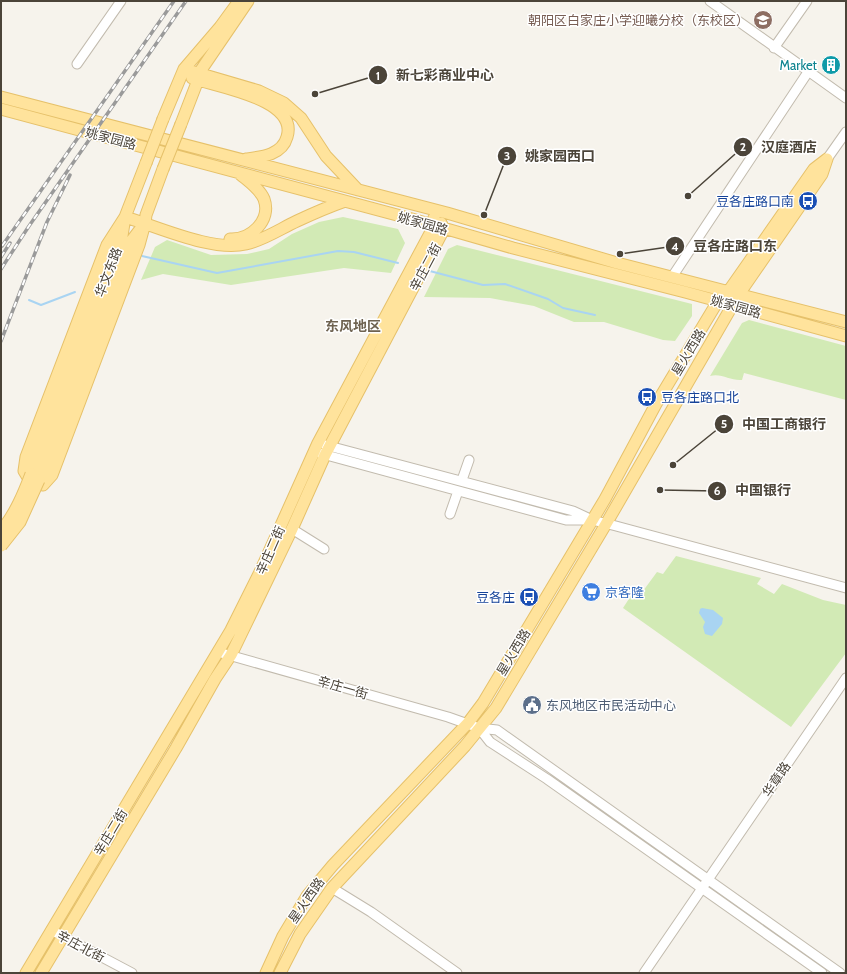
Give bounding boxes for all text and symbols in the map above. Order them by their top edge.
school or university icon: 朝阳区白家庄小学迎曦分校（东校区） [752,9,774,31]
place label: 朝阳区白家庄小学迎曦分校（东校区） [528,12,749,28]
building icon: Market [820,54,842,76]
place label: Market [780,57,818,73]
callout: 新七彩商业中心 [368,62,502,88]
text: 新七彩商业中心 [396,66,494,84]
text: 1 [376,68,380,83]
street label: 姚家园路 [84,124,138,152]
callout: 汉庭酒店 [733,134,825,160]
text: 汉庭酒店 [761,138,817,156]
text: 2 [740,139,746,154]
callout: 姚家园西口 [497,143,603,169]
text: 姚家园西口 [525,147,595,165]
text: 3 [504,148,510,163]
bus stop icon: 豆各庄路口南 [797,190,819,212]
place label: 豆各庄路口南 [716,193,794,209]
street label: 姚家园路 [396,208,450,238]
callout: 豆各庄路口东 [665,233,785,259]
text: 豆各庄路口东 [693,237,777,255]
text: 4 [671,239,679,254]
street label: 辛庄二街 [406,240,444,294]
street label: 华文东路 [91,245,125,299]
street label: 姚家园路 [709,291,763,321]
district label: 东风地区 [325,317,381,335]
street label: 星火西路 [668,326,708,378]
bus stop icon: 豆各庄路口北 [636,386,658,408]
place label: 豆各庄路口北 [661,389,739,405]
callout: 中国工商银行 [714,411,834,437]
text: 中国工商银行 [742,415,826,433]
text: 5 [721,416,727,431]
callout: 中国银行 [707,478,799,504]
text: 中国银行 [735,481,791,499]
text: 6 [714,483,721,498]
street label: 辛庄二街 [252,523,288,577]
supermarket icon: 京客隆 [580,581,602,603]
place label: 京客隆 [605,584,644,600]
bus stop icon: 豆各庄 [518,586,540,608]
place label: 豆各庄 [476,589,515,605]
street label: 星火西路 [493,626,533,678]
street label: 辛庄一街 [316,672,370,702]
public building icon: 东风地区市民活动中心 [521,694,543,716]
place label: 东风地区市民活动中心 [546,697,676,713]
street label: 华章路 [758,758,794,800]
street label: 辛庄二街 [90,806,130,858]
street label: 星火西路 [285,874,327,926]
street label: 辛庄北街 [54,927,108,965]

